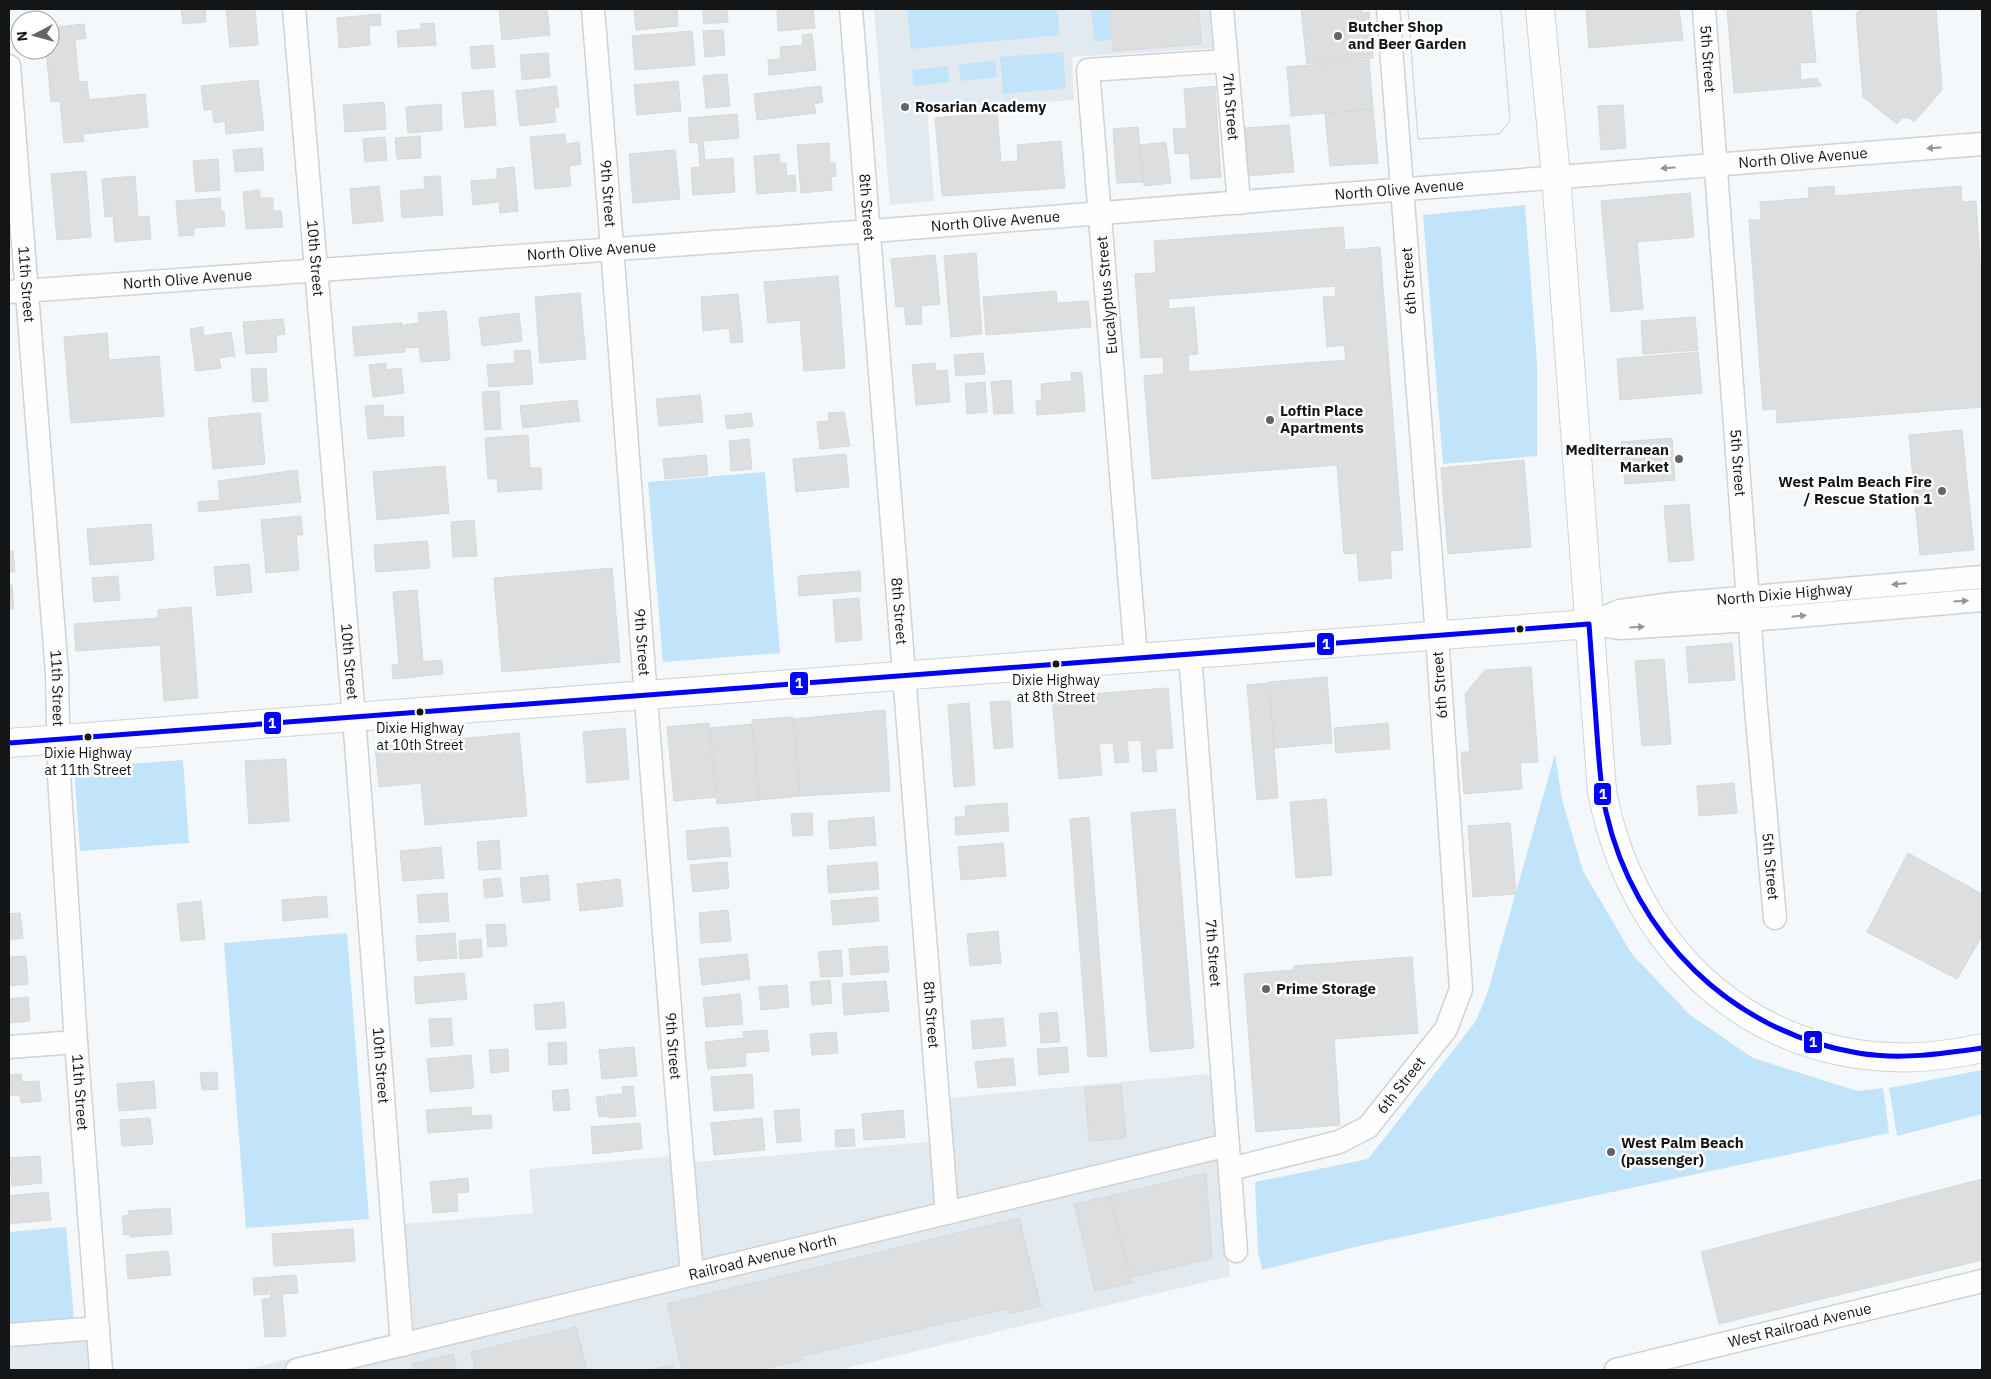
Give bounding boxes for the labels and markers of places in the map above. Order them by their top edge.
place label: Butcher Shop and Beer Garden [1348,17,1466,53]
marker: Butcher Shop and Beer Garden [1332,30,1344,42]
place label: Rosarian Academy [915,97,1046,116]
marker: Rosarian Academy [899,101,911,113]
place label: Loftin Place Apartments [1280,401,1364,437]
marker: Loftin Place Apartments [1264,414,1276,426]
place label: Mediterranean Market [1565,440,1669,476]
marker: Mediterranean Market [1673,453,1685,465]
place label: West Palm Beach Fire / Rescue Station 1 [1778,472,1932,508]
marker: West Palm Beach Fire / Rescue Station 1 [1936,485,1948,497]
unlabelled marker [1515,624,1525,634]
marker: Dixie Highway at 8th Street [1051,659,1061,669]
place label: Dixie Highway at 8th Street [1012,671,1100,706]
marker: Dixie Highway at 10th Street [415,707,425,717]
place label: Dixie Highway at 10th Street [376,719,464,754]
marker: Dixie Highway at 11th Street [83,732,93,742]
place label: Dixie Highway at 11th Street [44,744,132,779]
place label: Prime Storage [1276,979,1376,998]
marker: Prime Storage [1260,983,1272,995]
place label: West Palm Beach (passenger) [1621,1133,1744,1169]
marker: West Palm Beach (passenger) [1605,1146,1617,1158]

